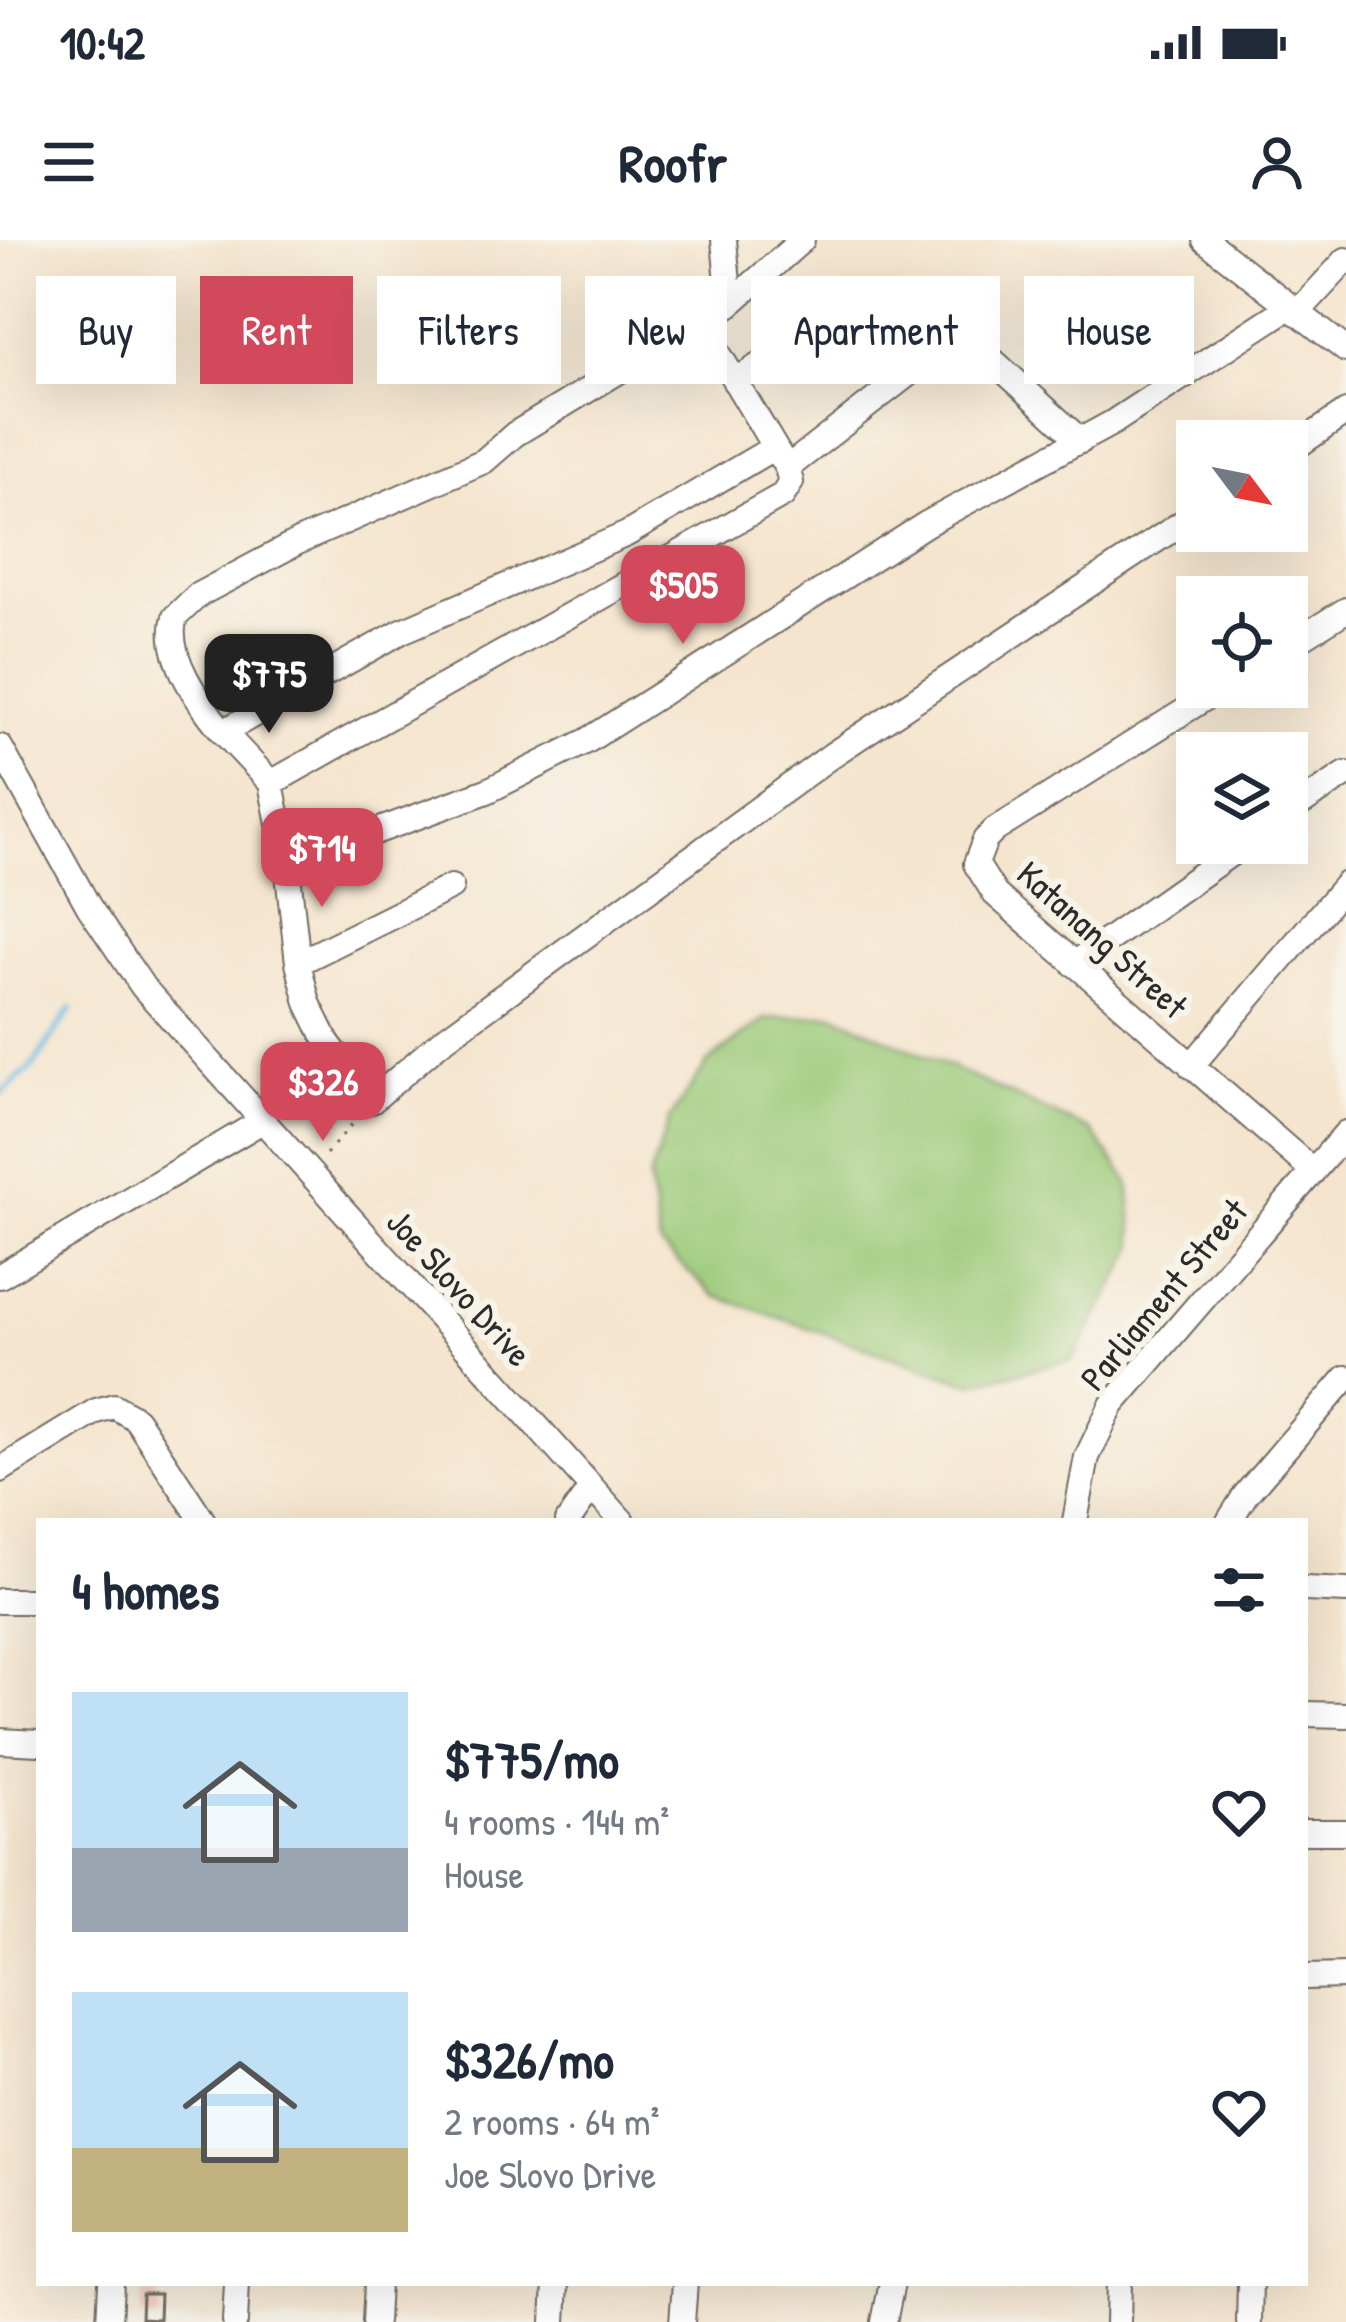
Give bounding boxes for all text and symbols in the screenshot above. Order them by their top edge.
text: 10:42 [60,12,145,73]
text: Roofr [619,126,727,199]
icon: menu [36,129,102,195]
icon: person [1244,129,1310,195]
chip: Buy [36,276,176,384]
chip: Rent [200,276,353,384]
chip: Filters [377,276,561,384]
chip: New [585,276,727,384]
chip: Apartment [751,276,1000,384]
chip: House [1024,276,1194,384]
north arrow [1176,420,1308,552]
map controls [1176,420,1308,864]
pin: $505 [612,545,754,647]
text: $505 [648,557,718,610]
button: locate [1176,576,1308,708]
pin: $775 [198,634,340,736]
text: $775 [232,646,306,699]
button: layers [1176,732,1308,864]
pin: $714 [251,808,393,910]
text: $714 [288,820,356,873]
street label: Katanang Street [1007,849,1199,1029]
pin: $326 [252,1042,394,1144]
text: $326 [287,1054,359,1107]
street label: Parliament Street [1068,1187,1258,1400]
street label: Joe Slovo Drive [376,1198,544,1376]
text: 4 homes [72,1556,219,1625]
icon: filters [1206,1557,1272,1623]
text: $775/mo [444,1725,619,1794]
icon: home [168,1740,312,1884]
icon: heart [1206,1779,1272,1845]
text: 4 rooms · 144 m² [444,1794,669,1847]
text: House [444,1847,524,1900]
text: $326/mo [444,2025,614,2094]
icon: home [168,2040,312,2184]
icon: heart [1206,2079,1272,2145]
text: 2 rooms · 64 m² [444,2094,660,2147]
text: Joe Slovo Drive [444,2147,656,2200]

